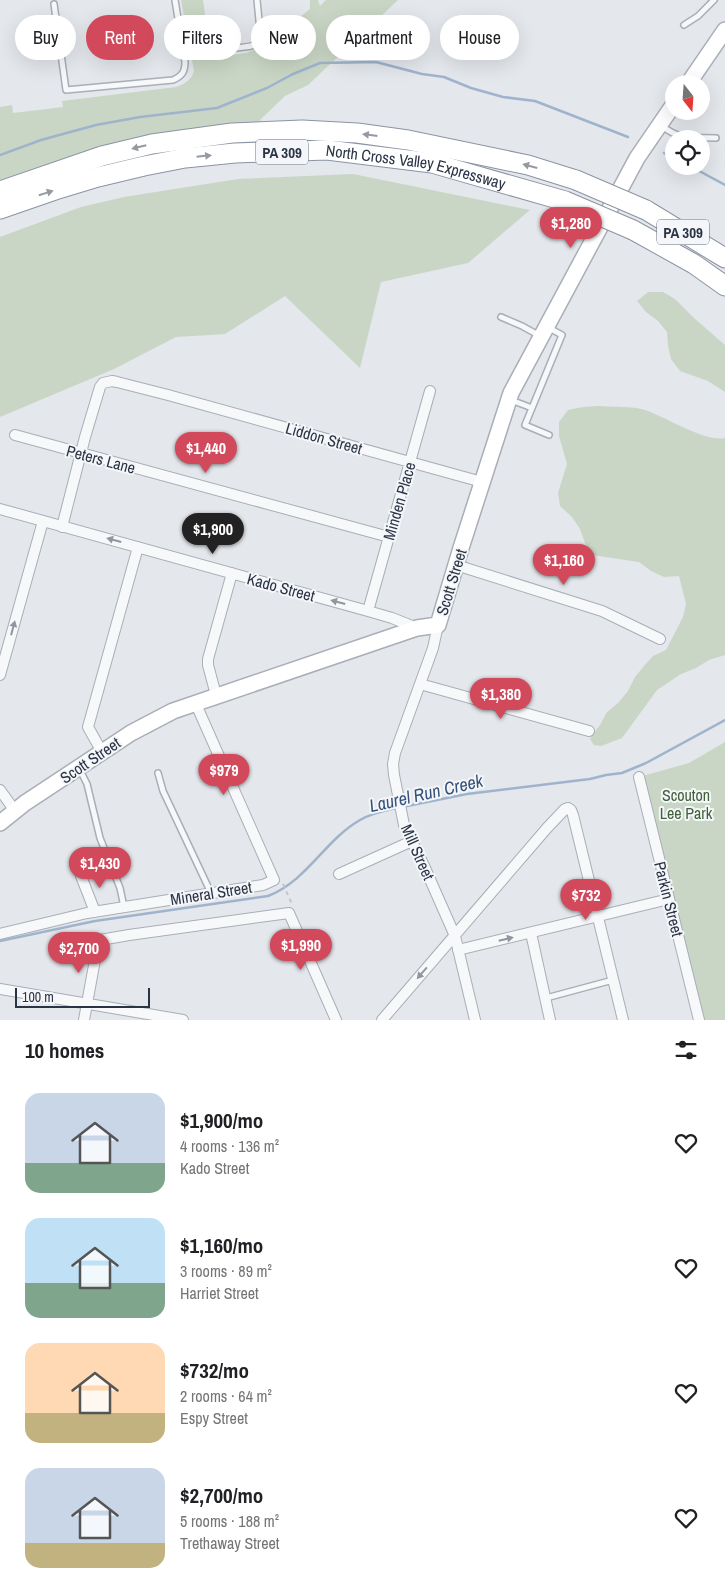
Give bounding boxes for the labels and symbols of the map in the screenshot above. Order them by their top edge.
north arrow [665,75,710,120]
one-way arrow [362,131,378,139]
street label: North Cross Valley Expressway [325,139,509,195]
road number: PA 309 [256,140,308,164]
one-way arrow [132,143,147,151]
one-way arrow [196,152,212,160]
one-way arrow [522,162,537,170]
one-way arrow [39,189,54,197]
pin: $1,280 [530,206,612,249]
road number: PA 309 [657,220,709,244]
street label: Liddon Street [283,417,365,460]
pin: $1,440 [165,432,247,474]
street label: Peters Lane [64,439,138,479]
street label: Minden Place [377,459,421,543]
pin: $1,900 [172,512,254,555]
one-way arrow [106,536,121,544]
pin: $1,160 [523,544,605,586]
street label: Scott Street [430,546,472,618]
street label: Kado Street [245,567,318,607]
one-way arrow [330,598,345,606]
one-way arrow [9,620,17,635]
pin: $1,380 [460,678,542,720]
street label: Scott Street [55,732,125,788]
pin: $979 [194,754,254,796]
water label: Laurel Run Creek [367,768,486,818]
park label: Scouton Lee Park [660,784,713,824]
street label: Mill Street [396,821,440,884]
pin: $1,430 [59,846,141,889]
street label: Parkin Street [649,859,689,939]
street label: Mineral Street [169,876,254,910]
pin: $732 [556,878,616,921]
pin: $1,990 [260,928,342,971]
pin: $2,700 [38,932,120,974]
one-way arrow [498,935,513,943]
one-way arrow [417,966,428,979]
scale bar [15,985,150,1008]

